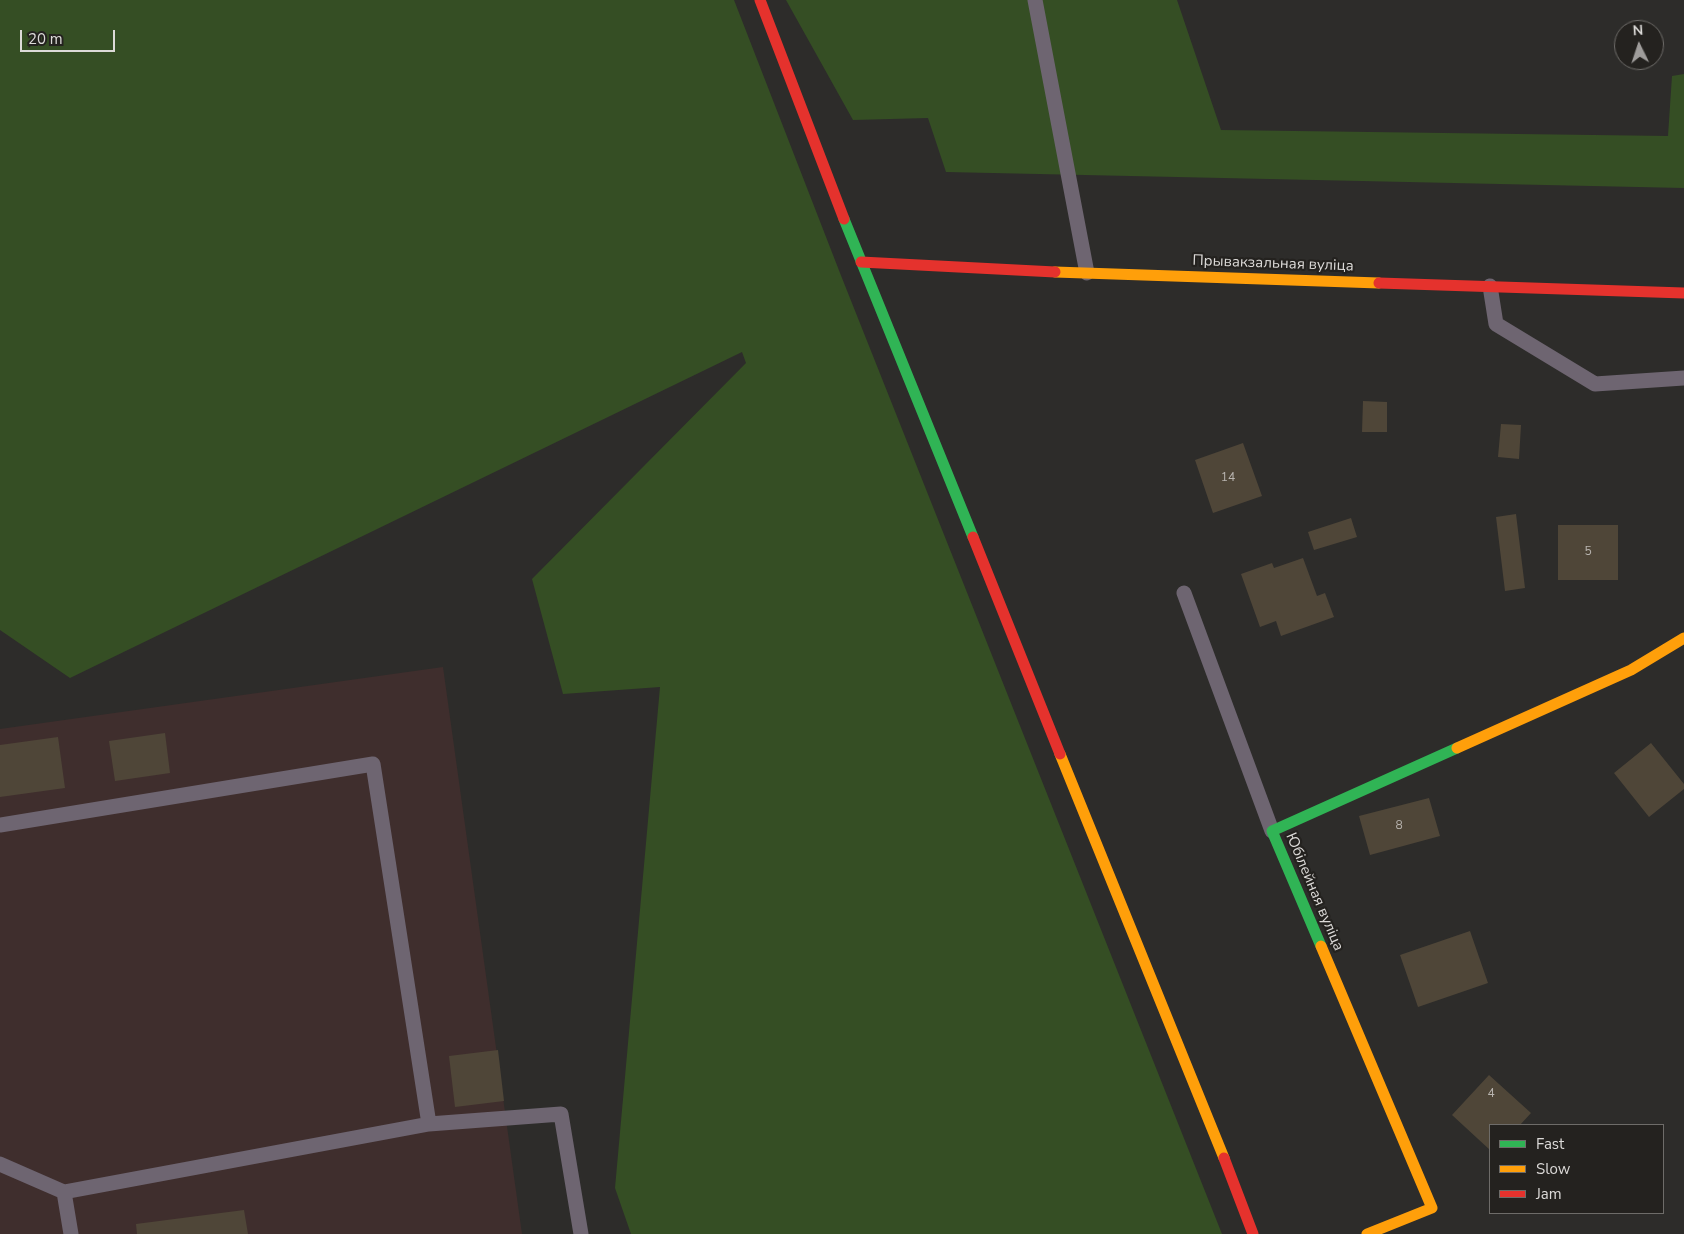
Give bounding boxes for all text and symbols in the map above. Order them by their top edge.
scale bar [22,20,118,52]
north arrow [1614,20,1664,70]
text: N [1632,21,1644,40]
text: 20 m [28,29,63,49]
street label: Прывакзальная вуліца [1192,252,1354,276]
house number: 14 [1221,471,1235,485]
house number: 5 [1584,545,1592,559]
house number: 8 [1395,819,1403,833]
street label: Юбілейная вуліца [1281,830,1347,954]
house number: 4 [1487,1087,1495,1101]
legend [1489,1124,1664,1214]
text: Fast [1536,1134,1564,1154]
text: Slow [1536,1159,1570,1179]
text: Jam [1536,1184,1562,1204]

